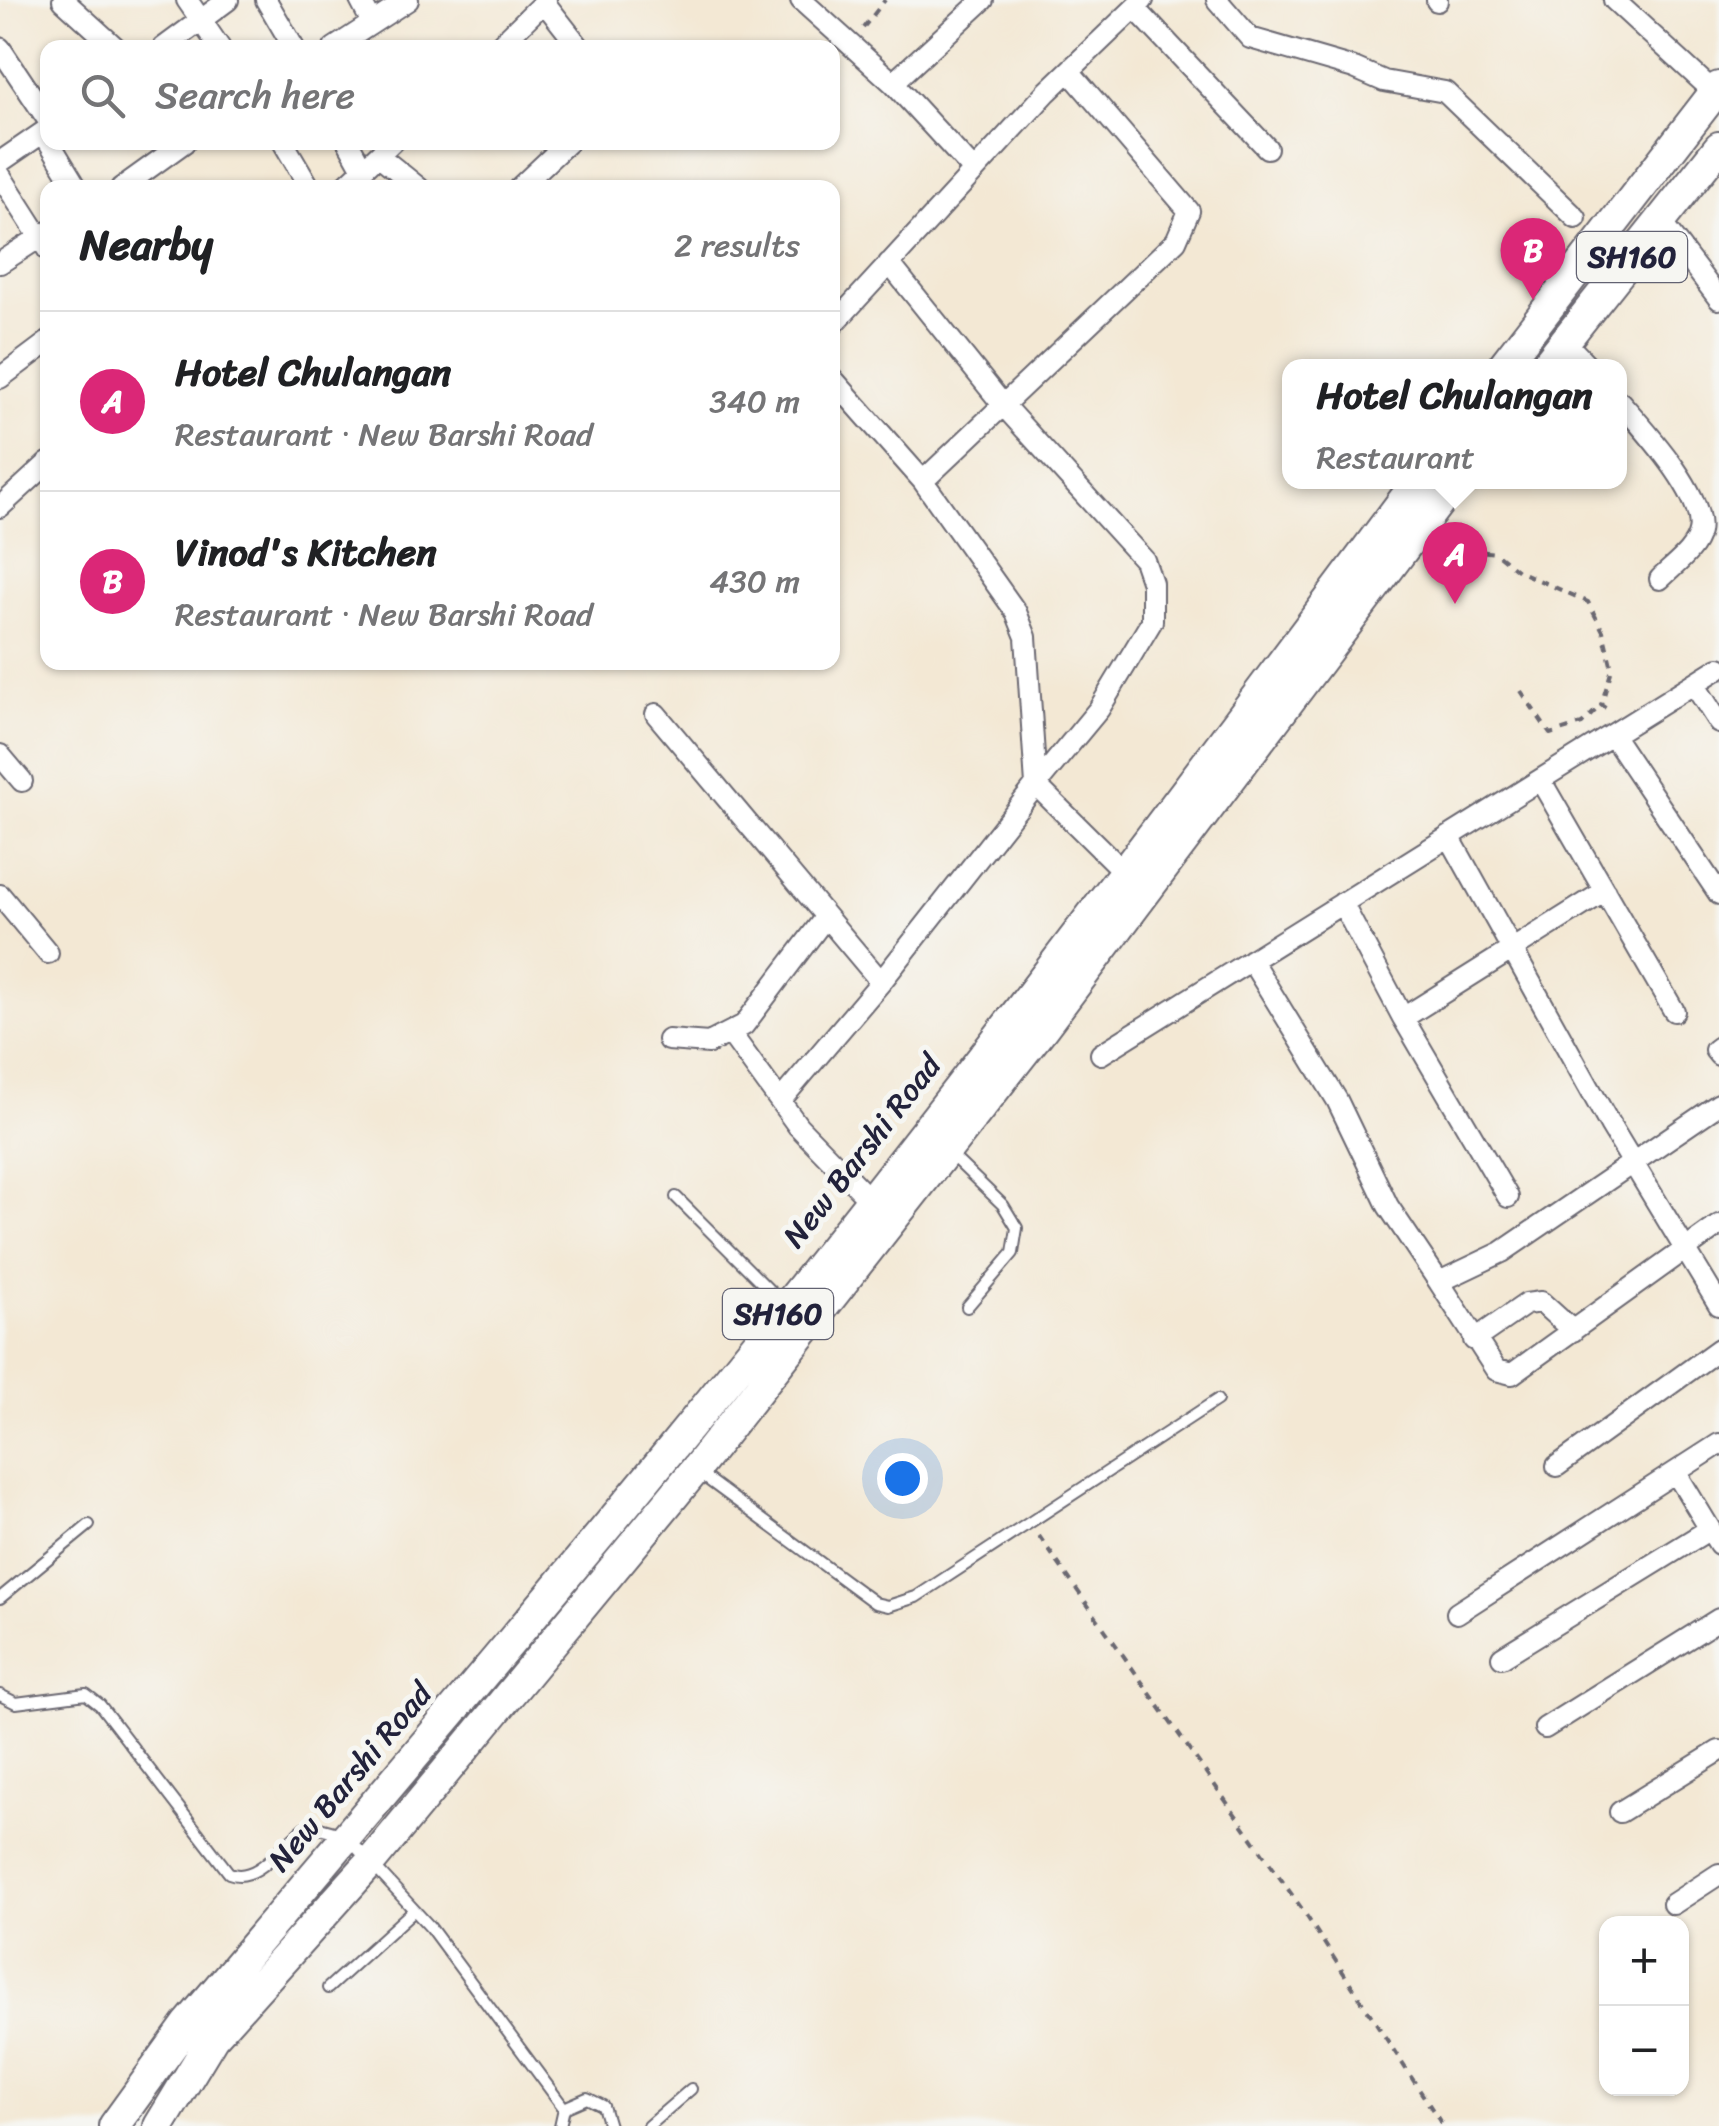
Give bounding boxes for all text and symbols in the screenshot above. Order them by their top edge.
search box [40,40,840,150]
text: Search here [155,62,355,129]
icon: search [75,68,130,123]
text: Nearby [80,208,213,282]
text: 2 results [674,217,800,274]
pin: B [1500,218,1566,300]
road number: SH160 [1577,232,1687,282]
text: Hotel Chulangan [175,339,451,406]
popup [1282,359,1627,489]
text: Hotel Chulangan [1316,362,1593,429]
text: A [102,373,123,430]
text: 340 m [709,373,800,430]
text: Restaurant · New Barshi Road [175,406,593,463]
text: Restaurant [1316,429,1475,486]
text: Vinod's Kitchen [175,519,437,586]
pin: A [1422,522,1488,604]
text: B [102,553,123,610]
text: 430 m [709,553,800,610]
text: Restaurant · New Barshi Road [175,586,593,643]
street label: New Barshi Road [767,1039,958,1261]
road number: SH160 [723,1289,833,1339]
your location [877,1453,928,1504]
street label: New Barshi Road [253,1667,449,1885]
map controls [1599,1916,1689,2096]
button: + [1599,1916,1689,2006]
button: − [1599,2006,1689,2096]

